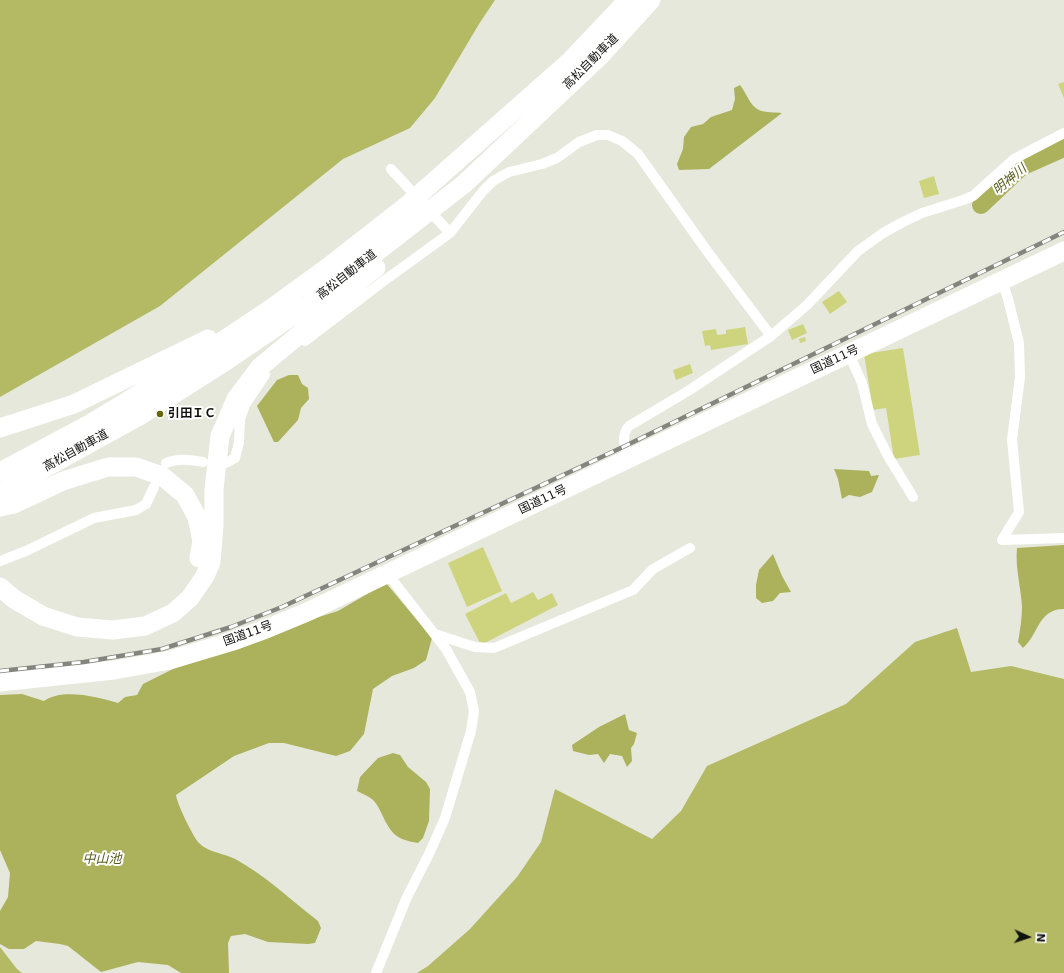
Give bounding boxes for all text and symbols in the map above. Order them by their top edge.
street label: 高松自動車道 [560,31,622,93]
water label: 明神川 [990,161,1030,199]
street label: 高松自動車道 [314,247,380,303]
street label: 国道11号 [809,343,861,377]
place label: 引田ＩＣ [168,407,216,421]
marker: 引田ＩＣ [155,409,165,419]
street label: 高松自動車道 [41,427,111,475]
street label: 国道11号 [517,483,569,517]
street label: 国道11号 [221,618,275,650]
water label: 中山池 [83,852,121,868]
north arrow [1008,917,1048,957]
text: N [1034,933,1047,943]

